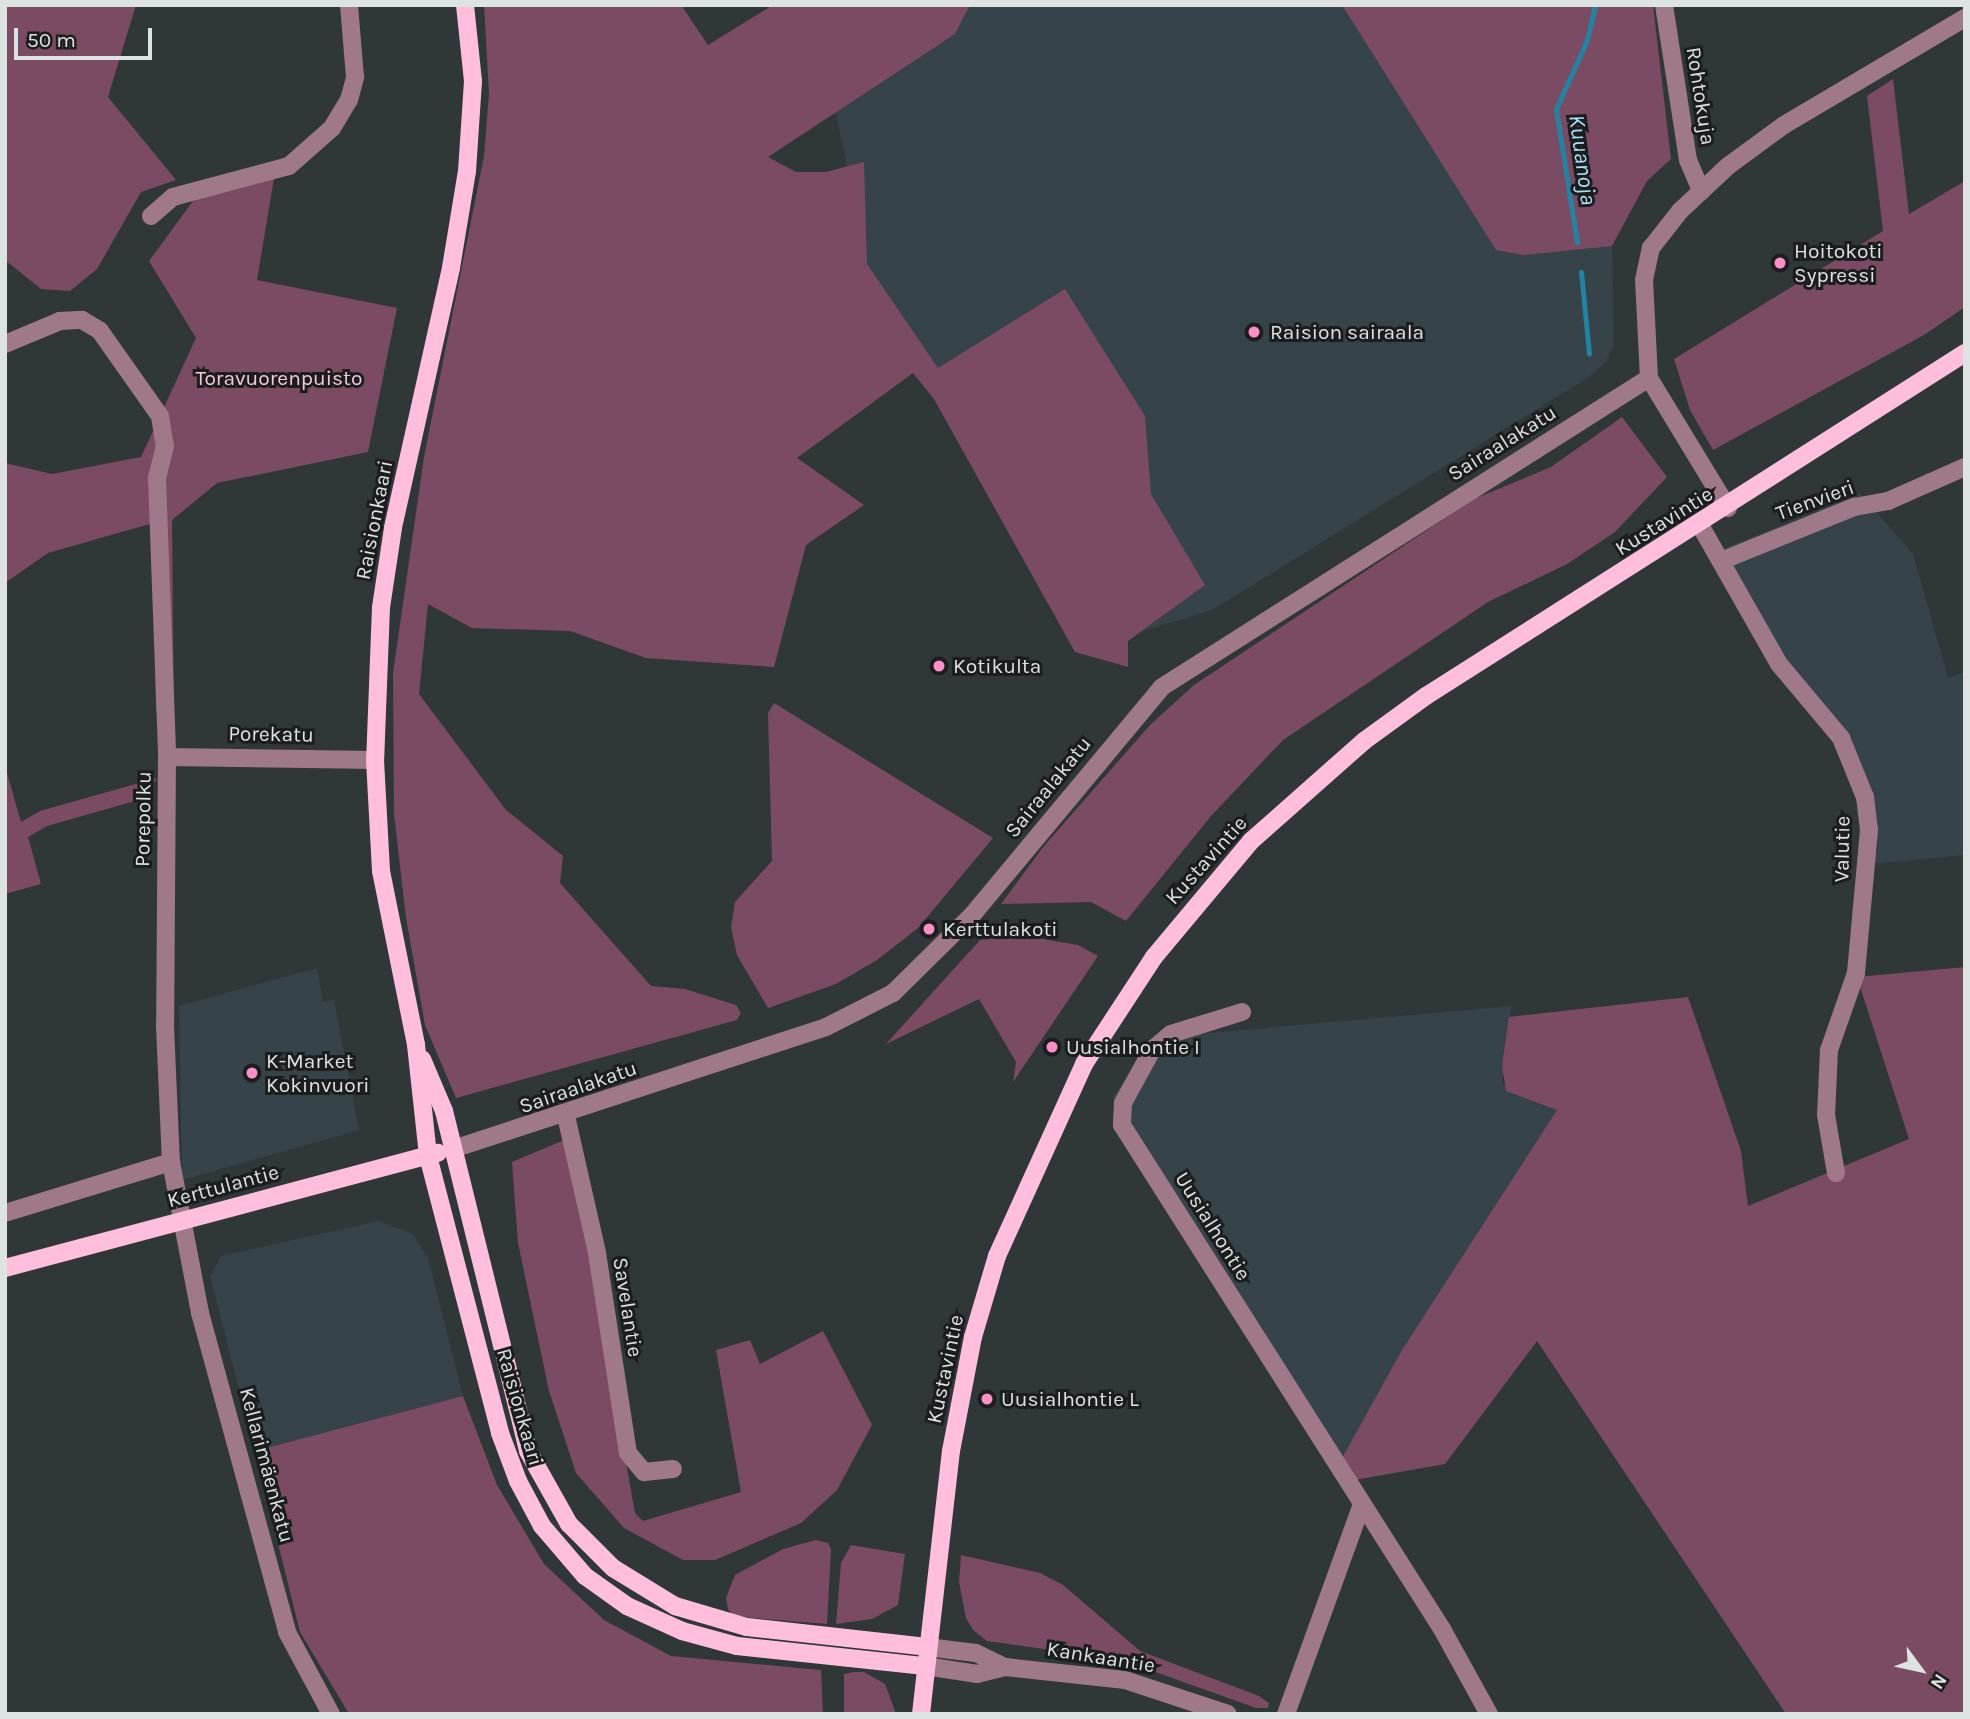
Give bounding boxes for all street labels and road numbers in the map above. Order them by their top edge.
street label: Rohtokuja [1681,45,1721,147]
street label: Sairaalakatu [1443,400,1561,486]
street label: Raisionkaari [350,458,398,582]
street label: Tienvieri [1772,474,1858,526]
street label: Kustavintie [1611,481,1717,561]
street label: Porekatu [228,721,314,747]
street label: Sairaalakatu [1000,731,1096,843]
street label: Porepolku [130,771,156,867]
street label: Kustavintie [1160,811,1252,909]
street label: Valutie [1829,816,1855,882]
street label: Sairaalakatu [516,1055,640,1119]
street label: Kerttulantie [164,1159,282,1213]
street label: Uusialhontie [1170,1167,1256,1285]
street label: Savelantie [608,1255,648,1359]
street label: Kustavintie [921,1312,969,1426]
street label: Raisionkaari [491,1345,549,1469]
street label: Kellarimäenkatu [234,1385,300,1545]
street label: Kankaantie [1045,1636,1157,1678]

